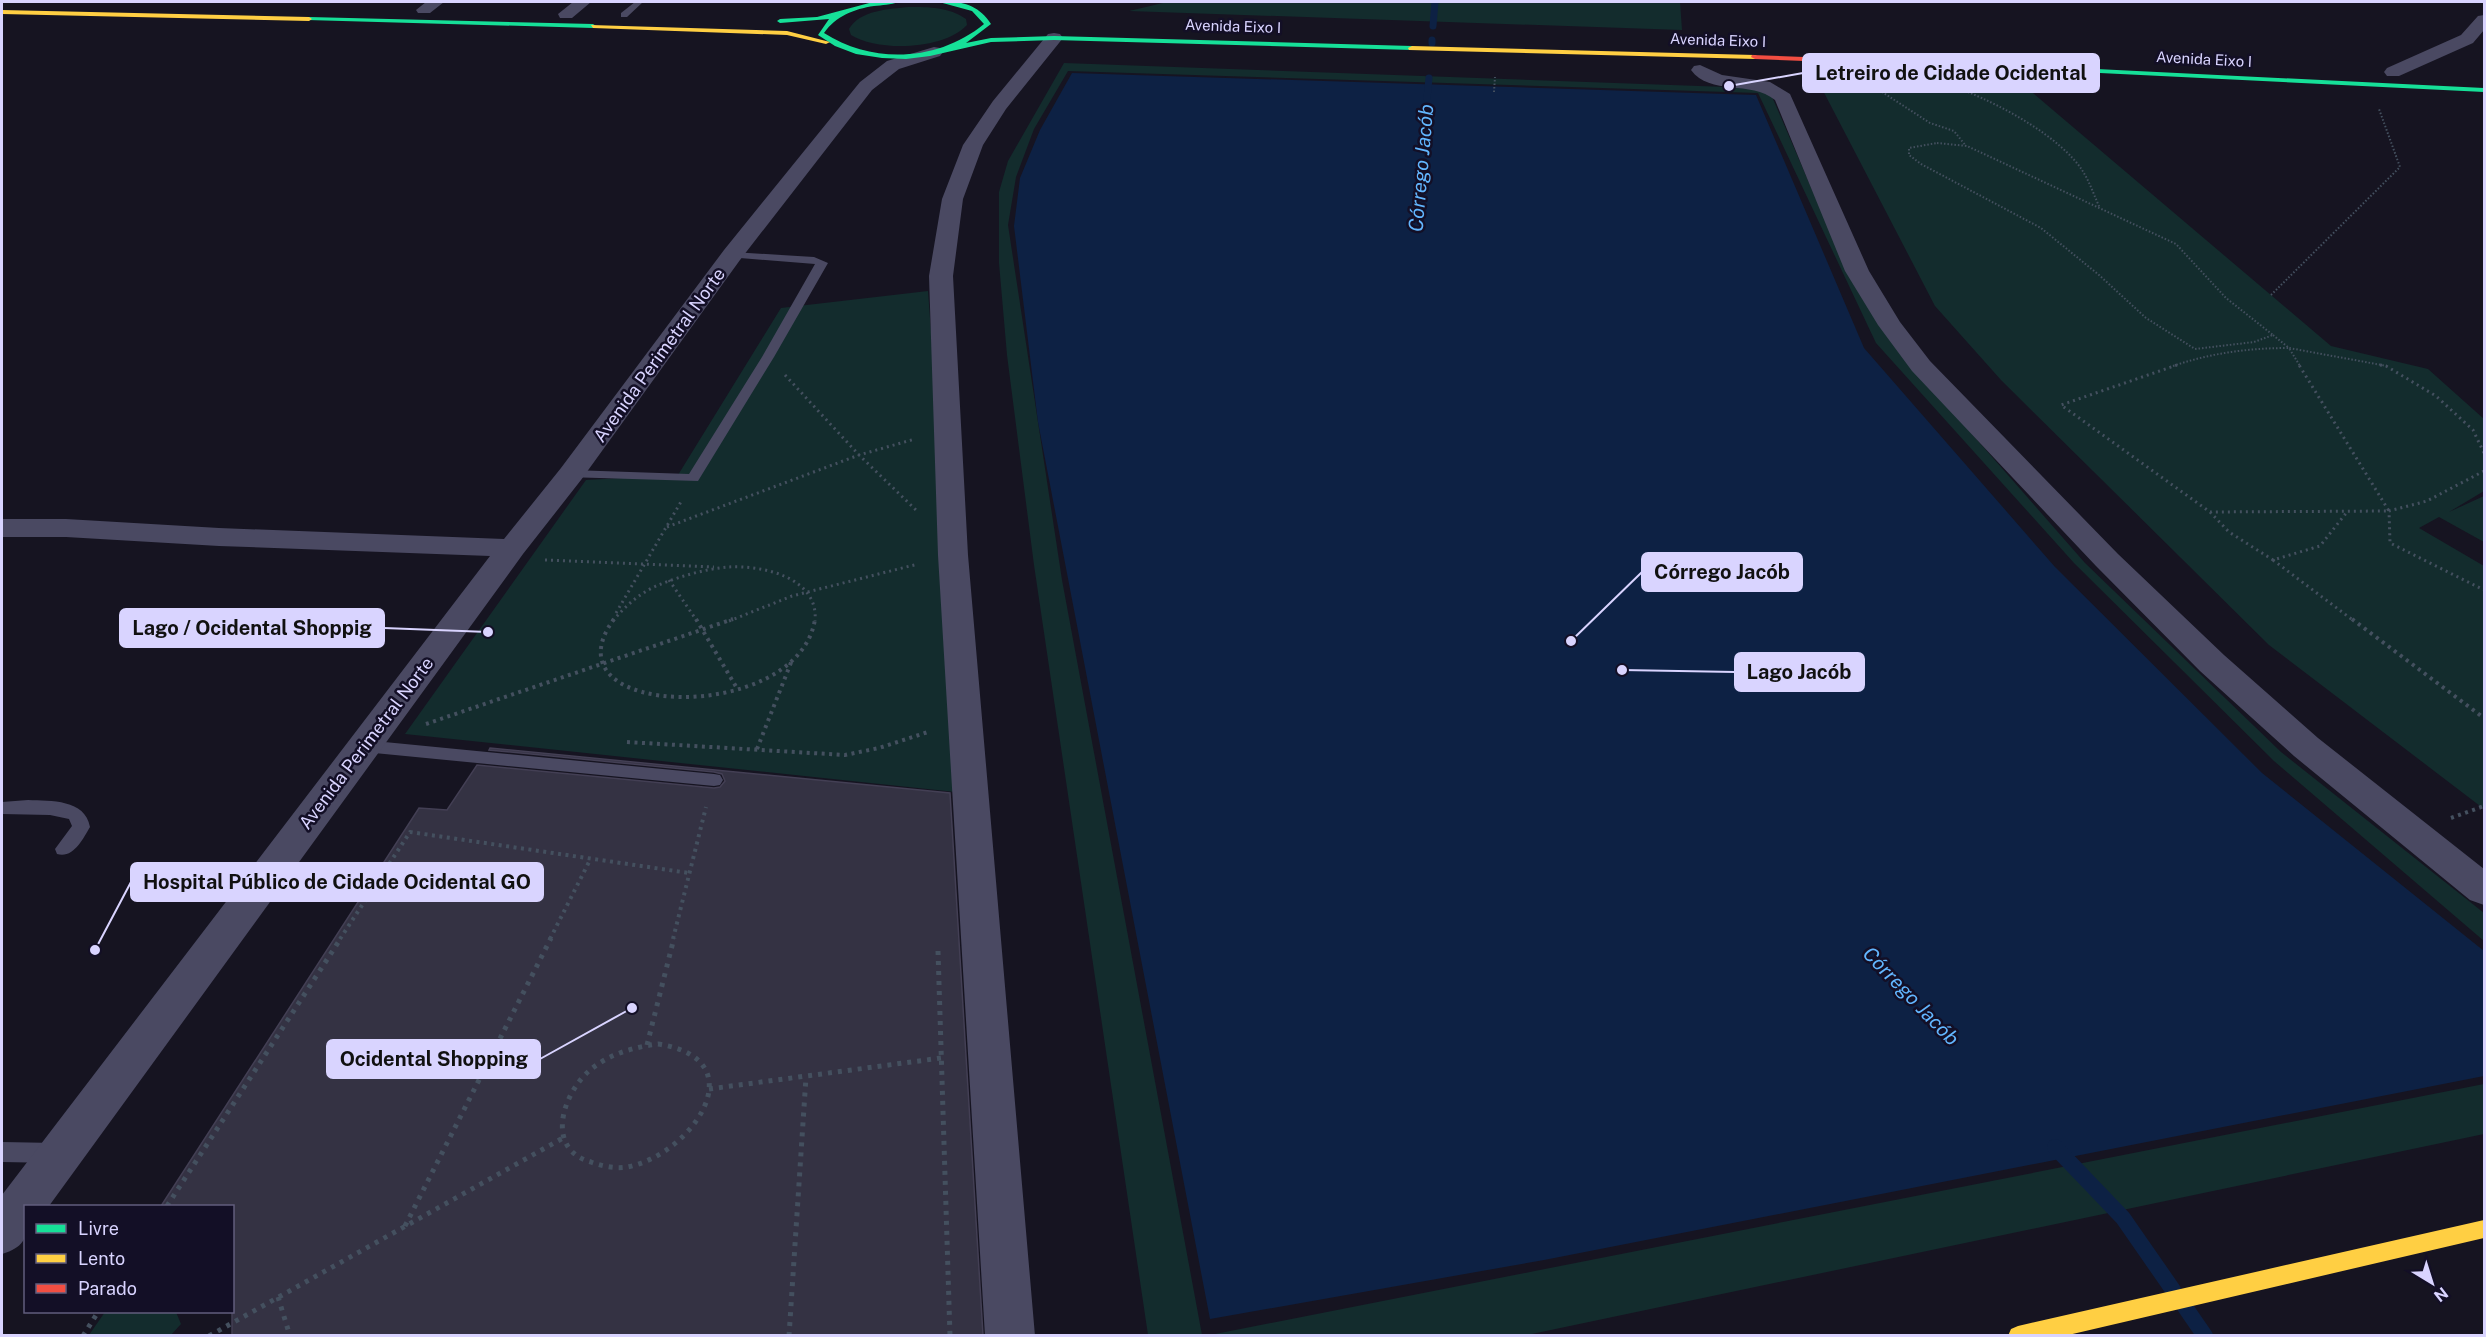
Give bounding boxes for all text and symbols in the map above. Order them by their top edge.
street label: Avenida Eixo I [1185,16,1281,36]
street label: Avenida Eixo I [1670,30,1766,50]
street label: Avenida Eixo I [2156,48,2252,70]
callout: Letreiro de Cidade Ocidental [1803,54,2099,92]
text: Letreiro de Cidade Ocidental [1815,61,2087,85]
water label: Córrego Jacób [1403,103,1439,233]
street label: Avenida Perimetral Norte [589,264,729,446]
callout: Córrego Jacób [1642,553,1802,591]
text: Córrego Jacób [1654,560,1790,584]
callout: Lago / Ocidental Shoppig [120,609,384,647]
text: Lago / Ocidental Shoppig [132,616,372,640]
street label: Avenida Perimetral Norte [294,653,438,833]
callout: Lago Jacób [1735,653,1864,691]
text: Lago Jacób [1747,660,1851,684]
callout: Hospital Público de Cidade Ocidental GO [131,863,543,901]
text: Hospital Público de Cidade Ocidental GO [143,870,531,894]
water label: Córrego Jacób [1858,942,1964,1050]
callout: Ocidental Shopping [327,1040,540,1078]
text: Ocidental Shopping [340,1047,529,1071]
legend [24,1205,234,1313]
text: Livre [78,1218,119,1239]
text: Lento [78,1248,125,1269]
north arrow [2402,1253,2462,1313]
text: Parado [78,1278,137,1299]
text: N [2430,1283,2452,1306]

